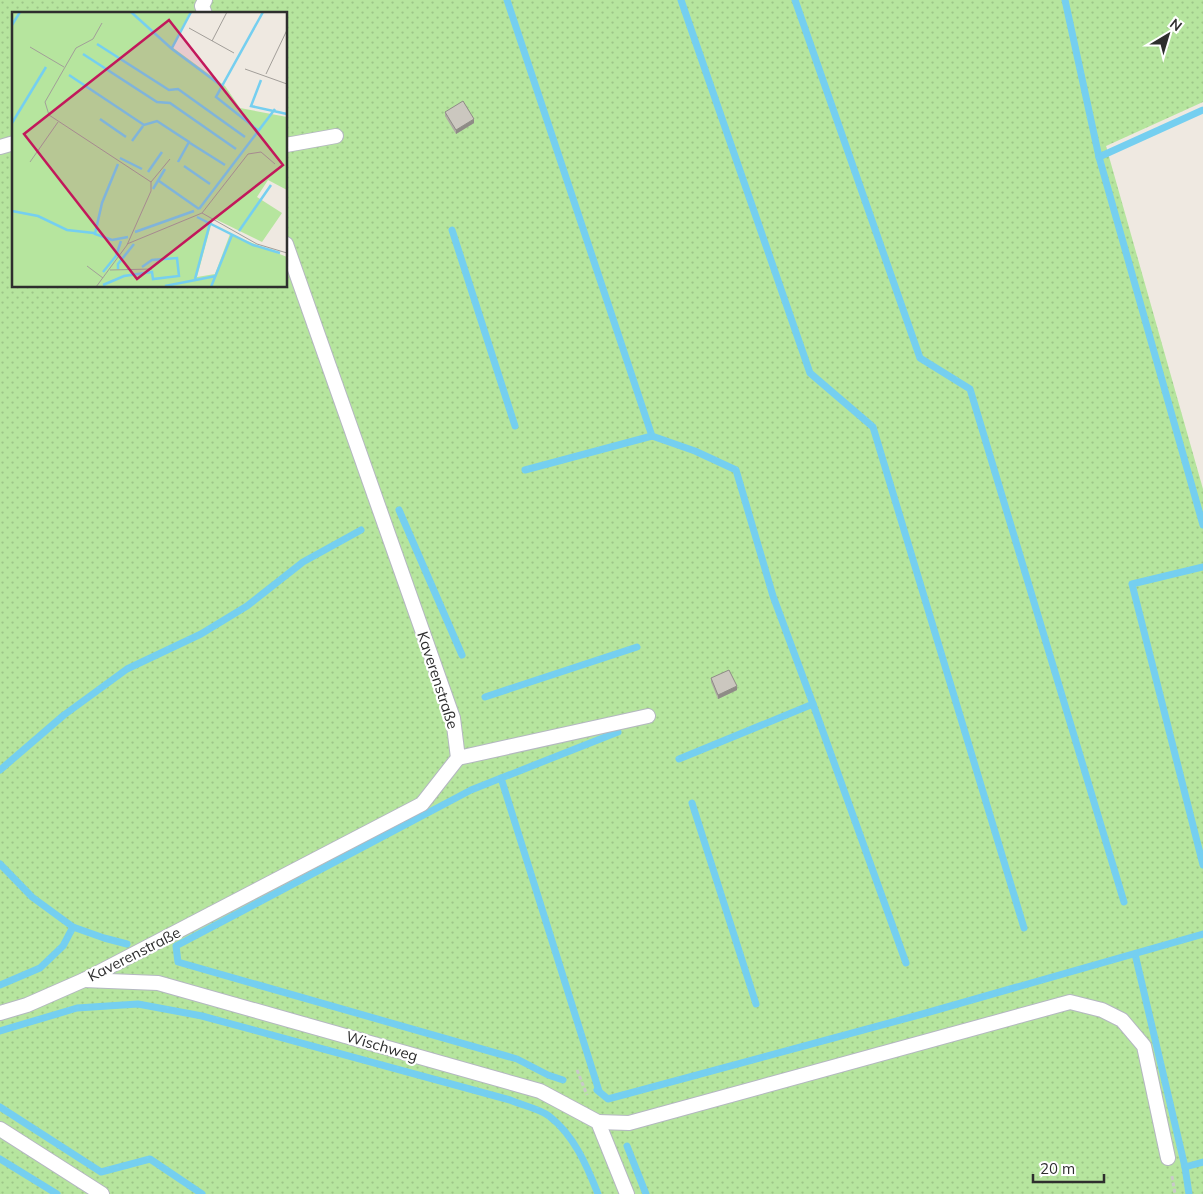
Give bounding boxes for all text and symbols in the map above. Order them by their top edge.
north arrow [1143,10,1193,60]
inset map [12,12,288,288]
text: N [1166,14,1186,35]
street label: Kaverenstraße [413,629,463,731]
street label: Kaverenstraße [85,923,183,985]
street label: Wischweg [344,1027,420,1065]
scale bar [1033,1152,1104,1184]
text: 20 m [1040,1159,1075,1178]

